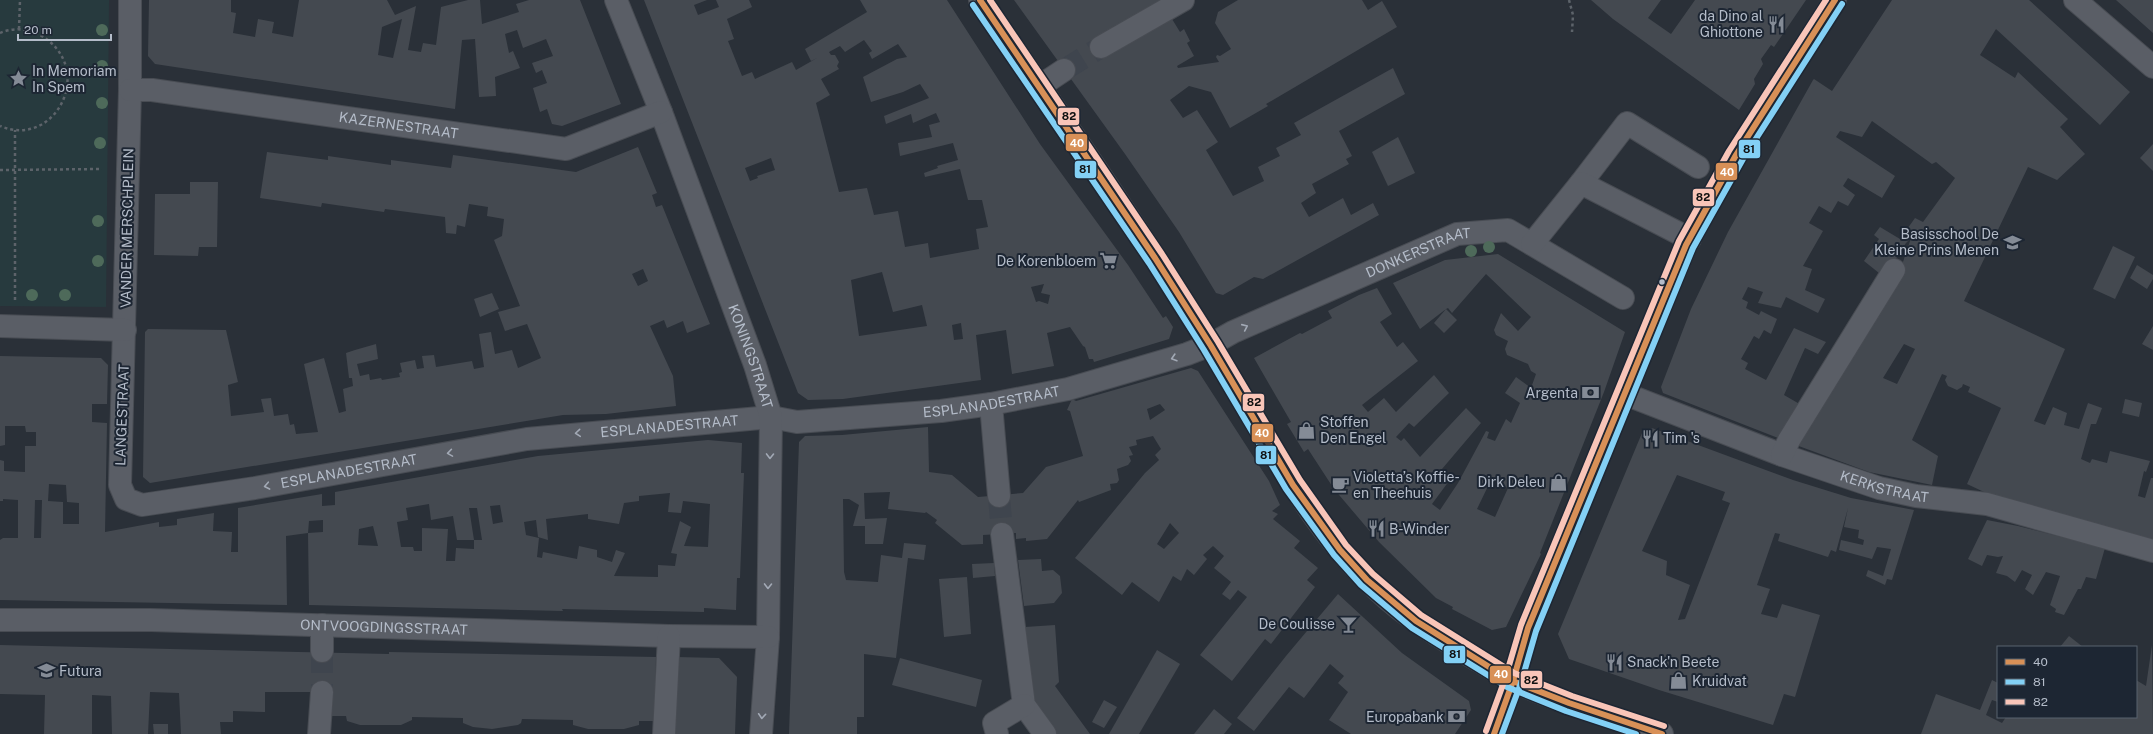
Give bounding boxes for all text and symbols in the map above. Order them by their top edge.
place label: da Dino al Ghiottone [1699,8,1763,40]
restaurant icon: da Dino al Ghiottone [1766,14,1786,34]
scale bar [18,16,111,42]
text: 20 m [24,23,52,37]
place label: In Memoriam In Spem [32,63,117,95]
place icon: In Memoriam In Spem [9,69,29,89]
line badge: 82 [1057,107,1080,126]
street label: KAZERNESTRAAT [338,109,459,142]
text: 82 [1062,110,1076,122]
line badge: 40 [1065,133,1088,152]
text: 40 [1070,137,1084,149]
line badge: 81 [1738,139,1761,159]
text: 81 [1743,143,1755,155]
street label: VANDER MERSCHPLEIN [118,148,136,308]
line badge: 81 [1074,160,1097,179]
line badge: 40 [1715,162,1738,181]
text: 81 [1079,163,1091,175]
text: 40 [1720,166,1734,178]
line badge: 82 [1692,188,1715,207]
text: 82 [1696,191,1710,203]
street label: DONKERSTRAAT [1363,225,1471,281]
place label: Basisschool De Kleine Prins Menen [1874,226,1999,258]
school or university icon: Basisschool De Kleine Prins Menen [2002,232,2022,252]
supermarket icon: De Korenbloem [1099,251,1119,271]
place label: De Korenbloem [996,253,1096,269]
unlabelled marker [1657,277,1667,287]
street label: KONINGSTRAAT [725,302,776,410]
one-way arrow [1241,323,1248,331]
one-way arrow [1170,353,1177,362]
street label: LANGESTRAAT [112,364,132,466]
street label: ESPLANADESTRAAT [922,383,1061,420]
bank icon: Argenta [1581,383,1601,403]
place label: Argenta [1525,385,1578,401]
line badge: 82 [1242,393,1265,412]
text: 82 [1247,396,1261,408]
street label: ESPLANADESTRAAT [600,412,739,440]
place label: Stoffen Den Engel [1320,414,1386,446]
shop icon: Stoffen Den Engel [1297,420,1317,440]
line badge: 40 [1251,423,1274,443]
text: 40 [1255,427,1269,439]
restaurant icon: Tim 's [1640,428,1660,448]
one-way arrow [575,429,581,438]
place label: Tim 's [1663,430,1700,446]
line badge: 81 [1255,445,1277,465]
one-way arrow [447,448,453,456]
text: 81 [1260,449,1272,461]
street label: ESPLANADESTRAAT [279,451,418,491]
one-way arrow [766,453,774,459]
street label: KERKSTRAAT [1838,467,1930,505]
place label: Violetta’s Koffie- en Theehuis [1353,469,1460,501]
shop icon: Dirk Deleu [1548,472,1568,492]
place label: Dirk Deleu [1477,474,1545,490]
cafe icon: Violetta’s Koffie- en Theehuis [1330,475,1350,495]
one-way arrow [264,481,270,489]
restaurant icon: B-Winder [1366,519,1386,539]
place label: B-Winder [1389,521,1449,537]
one-way arrow [764,583,772,589]
bar icon: De Coulisse [1338,614,1358,634]
place label: De Coulisse [1259,616,1335,632]
street label: ONTVOOGDINGSSTRAAT [300,617,468,638]
line badge: 81 [1443,645,1466,664]
legend [1997,646,2137,718]
text: 81 [1449,648,1461,660]
restaurant icon: Snack'n Beete [1604,652,1624,672]
place label: Snack'n Beete [1627,654,1720,670]
text: 40 [2033,655,2048,669]
school or university icon: Futura [36,661,56,681]
place label: Futura [59,663,102,679]
line badge: 40 [1489,665,1512,684]
text: 40 [1494,668,1508,680]
line badge: 82 [1520,670,1543,689]
shop icon: Kruidvat [1669,671,1689,691]
place label: Kruidvat [1692,673,1747,689]
text: 82 [1524,674,1538,686]
text: 81 [2033,675,2046,689]
text: 82 [2033,695,2048,709]
bank icon: Europabank [1447,707,1467,727]
place label: Europabank [1366,709,1444,725]
one-way arrow [757,713,766,719]

